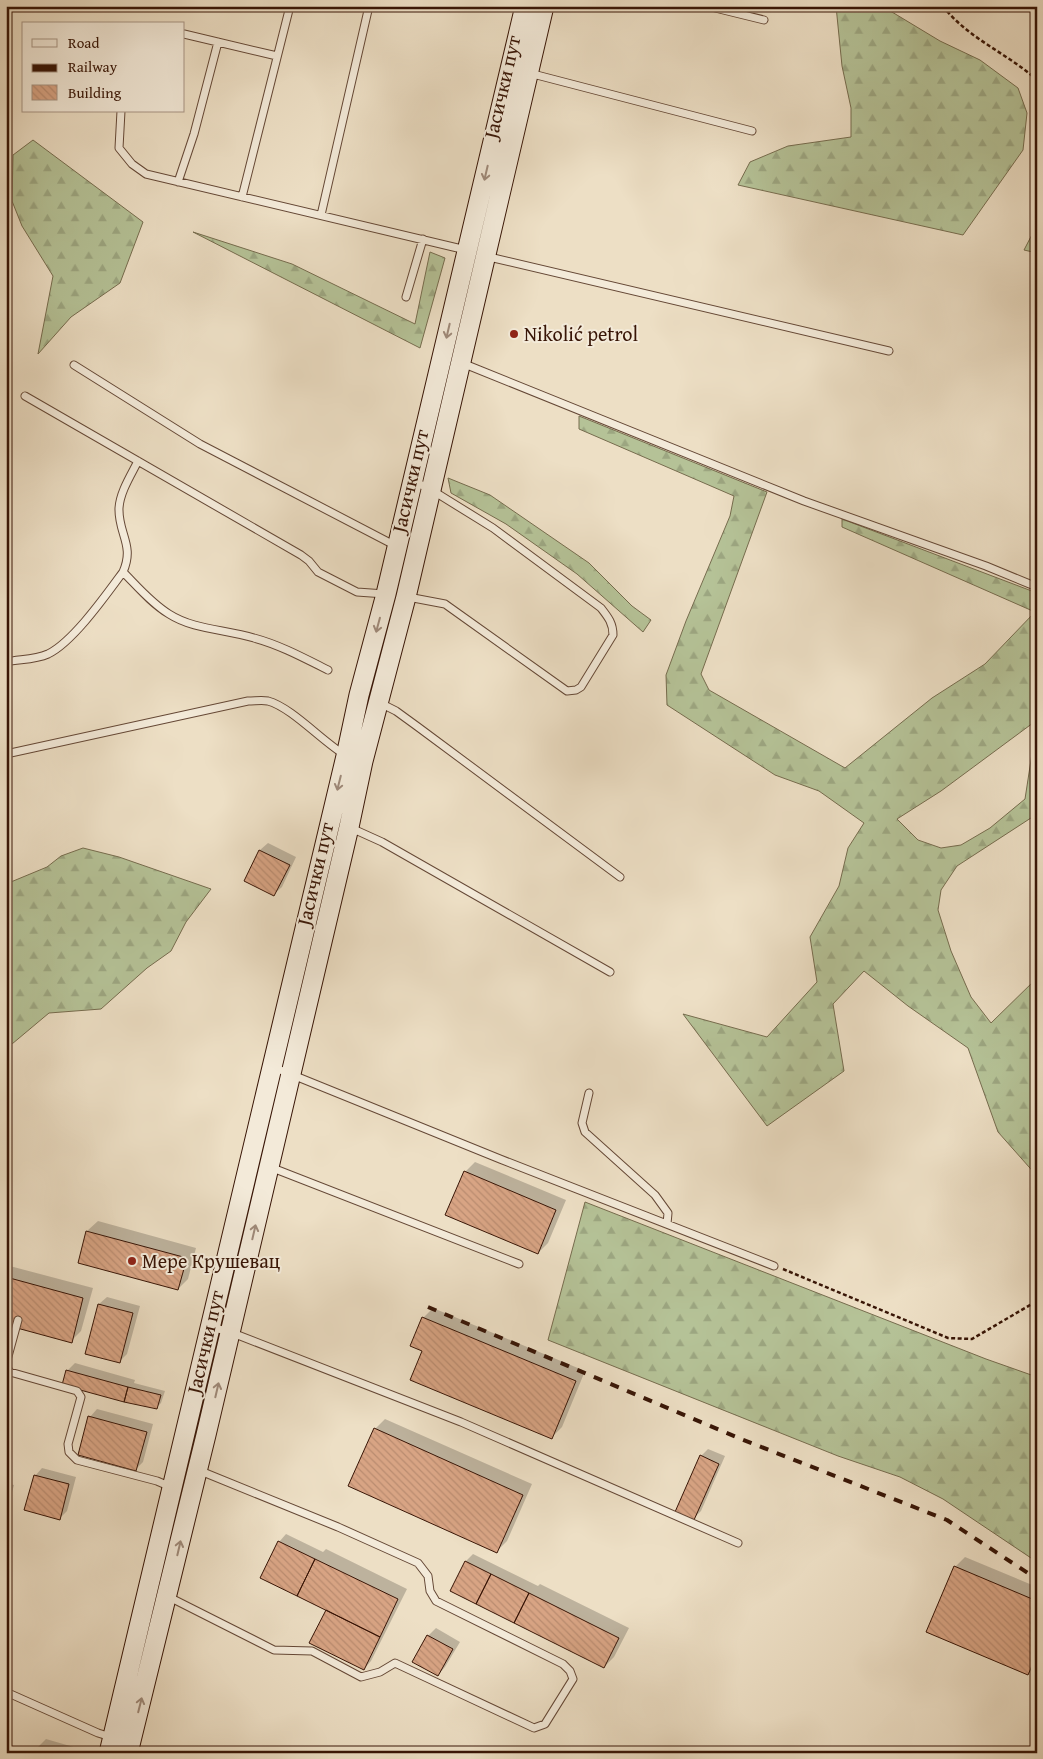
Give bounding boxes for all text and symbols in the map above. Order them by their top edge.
legend [22,22,185,112]
text: Road [68,32,99,53]
street label: Јасички пут [475,32,528,144]
text: Railway [68,56,118,77]
text: Building [68,82,122,103]
one-way arrow [481,164,490,180]
place label: Nikolić petrol [524,319,639,348]
one-way arrow [443,322,452,338]
marker: Nikolić petrol [508,328,520,340]
street label: Јасички пут [383,426,436,538]
one-way arrow [373,617,382,633]
one-way arrow [334,775,344,791]
street label: Јасички пут [288,819,341,931]
one-way arrow [250,1224,259,1240]
place label: Мере Крушевац [142,1246,281,1275]
marker: Мере Крушевац [126,1255,138,1267]
street label: Јасички пут [178,1287,231,1399]
one-way arrow [213,1382,222,1398]
one-way arrow [174,1540,184,1556]
one-way arrow [136,1698,145,1714]

